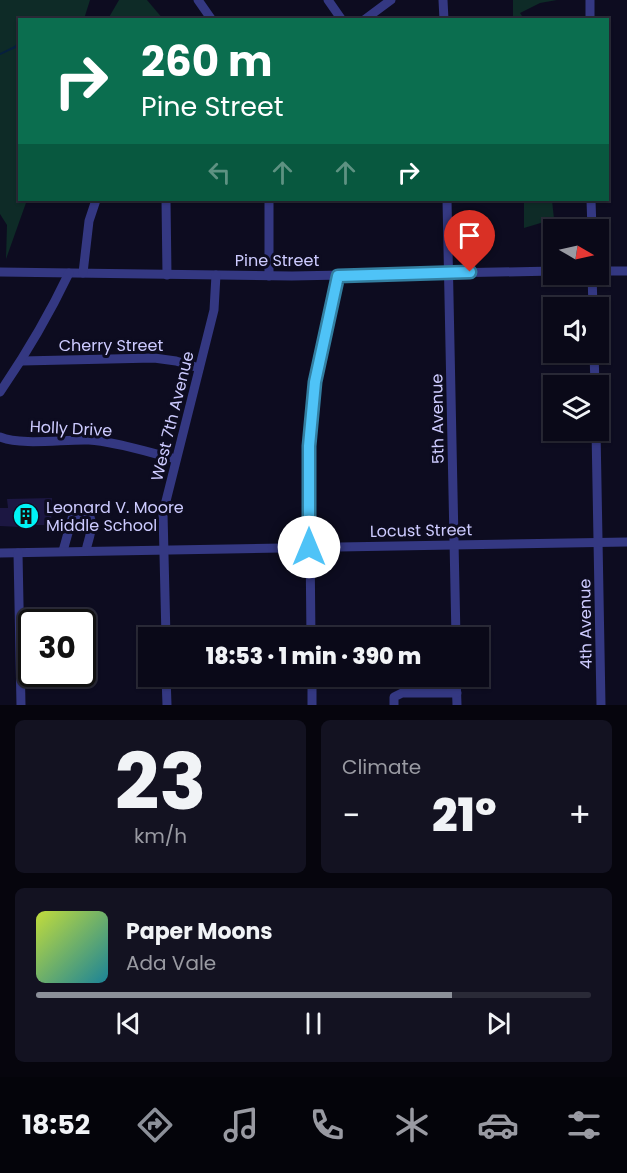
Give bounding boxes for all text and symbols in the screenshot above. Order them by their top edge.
text: 260 m [141,32,273,91]
icon: right [42,42,120,120]
text: Pine Street [141,88,284,125]
icon: left [203,156,236,189]
icon: ahead [266,156,299,189]
icon: ahead [329,156,362,189]
icon: right [392,156,425,189]
pin [444,210,495,272]
icon: arrive [453,219,486,252]
north arrow [543,219,609,285]
map controls [543,219,609,441]
street label: Pine Street [235,249,319,272]
button: sound [543,297,609,363]
street label: Cherry Street [59,334,163,357]
street label: West 7th Avenue [145,349,200,483]
street label: 5th Avenue [425,373,450,464]
button: layers [543,375,609,441]
street label: Holly Drive [29,415,113,442]
place label: Leonard V. Moore Middle School [46,496,184,537]
building icon: Leonard V. Moore Middle School [11,501,41,531]
position arrow [277,515,341,579]
street label: Locust Street [370,518,473,543]
street label: 4th Avenue [573,578,598,669]
speed limit sign: 30 [18,609,96,687]
text: 18:53 · 1 min · 390 m [206,641,421,672]
text: 23 [115,727,206,836]
text: Climate [342,753,421,781]
text: 21° [432,784,497,847]
text: − [342,792,360,839]
text: + [568,792,591,839]
text: km/h [134,822,187,850]
text: Paper Moons [126,916,273,947]
text: Ada Vale [126,949,216,977]
icon: previous [112,1007,145,1040]
icon: pause [297,1007,330,1040]
icon: next [482,1007,515,1040]
icon: directions [134,1104,176,1146]
icon: music [220,1104,262,1146]
icon: phone [306,1104,348,1146]
icon: climate [391,1104,433,1146]
icon: car [477,1104,519,1146]
icon: filters [563,1104,605,1146]
text: 18:52 [22,1106,90,1143]

